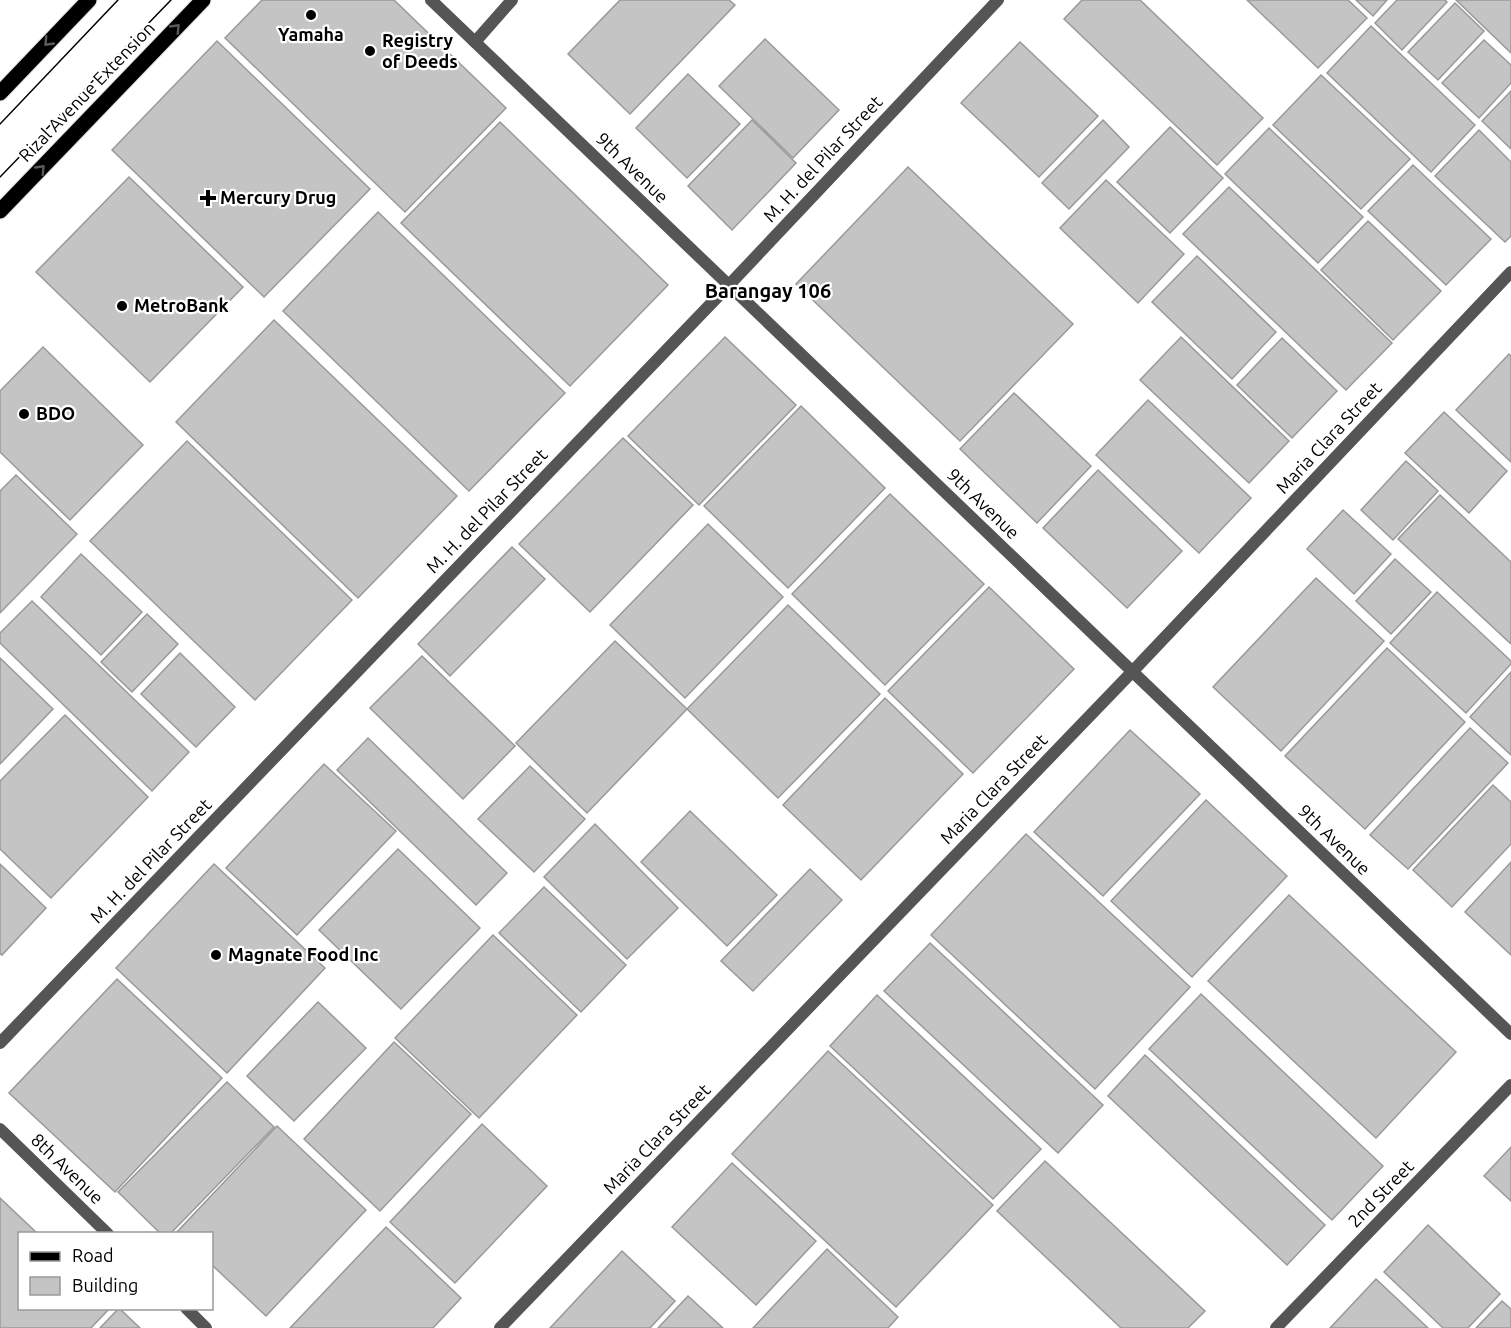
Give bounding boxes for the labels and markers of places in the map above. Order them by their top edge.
marker: Yamaha [304,8,318,22]
place label: Yamaha [278,24,344,44]
place label: Registry of Deeds [382,30,458,71]
marker: Registry of Deeds [363,44,377,58]
place label: Mercury Drug [220,187,336,207]
marker: Mercury Drug [201,191,215,205]
place label: MetroBank [134,295,229,315]
marker: MetroBank [115,299,129,313]
place label: BDO [36,403,75,423]
marker: BDO [17,407,31,421]
place label: Magnate Food Inc [228,944,378,964]
marker: Magnate Food Inc [209,948,223,962]

